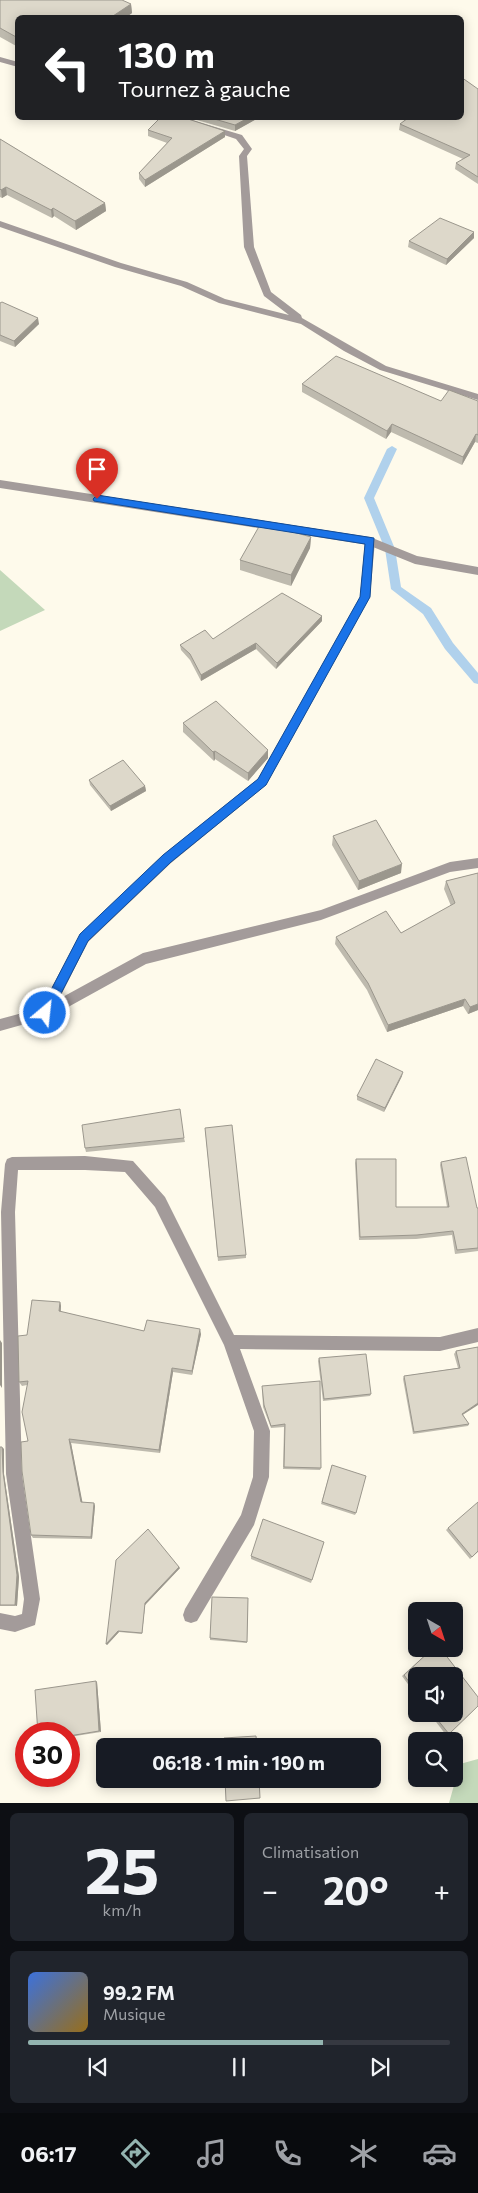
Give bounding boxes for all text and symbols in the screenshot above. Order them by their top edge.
text: 130 m [118,32,215,75]
icon: left [35,35,100,100]
text: Tournez à gauche [118,75,290,102]
pin [76,448,118,499]
icon: arrive [83,455,111,483]
position arrow [18,986,70,1038]
north arrow [408,1602,462,1658]
map controls [408,1602,463,1787]
button: sound [408,1667,463,1722]
speed limit sign: 30 [15,1722,80,1787]
button: search [408,1732,463,1787]
text: 06:18 · 1 min · 190 m [152,1751,325,1774]
text: 25 [85,1828,159,1907]
text: Climatisation [262,1842,359,1861]
text: 20° [323,1866,389,1913]
text: − [262,1873,278,1907]
text: + [434,1873,450,1907]
text: km/h [103,1900,141,1919]
text: 99.2 FM [103,1981,175,2004]
text: Musique [103,2004,165,2023]
icon: previous [84,2053,112,2081]
icon: pause [225,2053,253,2081]
icon: next [366,2053,394,2081]
icon: directions [118,2136,153,2171]
icon: music [194,2136,229,2171]
icon: phone [270,2136,305,2171]
icon: climate [346,2136,381,2171]
icon: car [422,2136,457,2171]
text: 06:17 [21,2140,77,2167]

